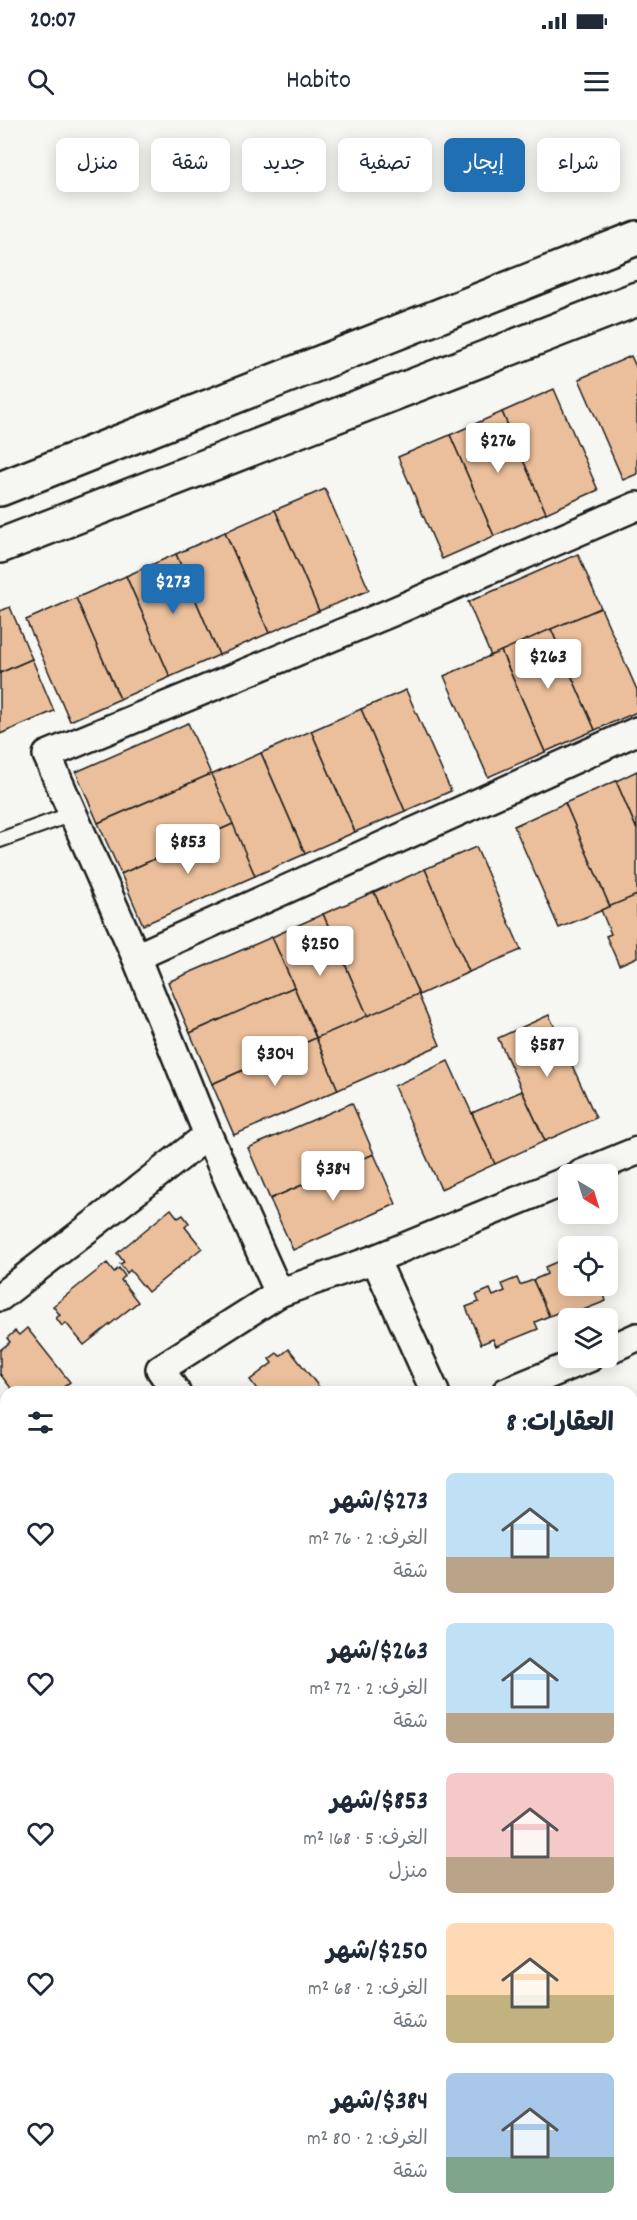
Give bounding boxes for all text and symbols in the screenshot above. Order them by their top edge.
text: 20:07 [30,6,76,37]
text: Habito [286,62,351,101]
icon: search [24,65,57,98]
icon: menu [580,65,613,98]
chip: منزل [56,138,139,192]
chip: شقة [151,138,230,192]
chip: جديد [242,138,326,192]
chip: تصفية [338,138,432,192]
chip: إيجار [444,138,525,192]
chip: شراء [537,138,620,192]
pin: $276 [462,423,534,474]
text: $276 [480,428,516,456]
pin: $273 [137,564,209,615]
text: $273 [155,569,191,597]
pin: $263 [512,639,584,690]
text: $263 [529,644,567,672]
pin: $853 [152,824,224,875]
text: $853 [170,829,206,857]
pin: $250 [284,926,356,977]
text: $250 [300,931,340,959]
pin: $587 [511,1027,583,1078]
text: $587 [529,1032,565,1060]
pin: $304 [239,1036,311,1087]
text: $304 [256,1041,294,1069]
pin: $384 [297,1151,369,1202]
text: $384 [315,1156,351,1184]
north arrow [558,1164,618,1224]
map controls [558,1164,618,1368]
button: locate [558,1236,618,1296]
button: layers [558,1308,618,1368]
icon: filters [24,1406,57,1439]
text: العقارات: 8 [506,1406,614,1443]
text: $273/شهر [331,1484,428,1521]
icon: home [494,1497,566,1569]
icon: heart [24,1517,57,1550]
text: الغرف: 2 · 76 m² [308,1526,428,1554]
text: شقة [393,1559,428,1587]
text: $263/شهر [329,1634,428,1671]
icon: home [494,1647,566,1719]
icon: heart [24,1667,57,1700]
text: الغرف: 2 · 72 m² [309,1676,428,1704]
text: شقة [393,1709,428,1737]
text: $853/شهر [330,1784,428,1821]
icon: home [494,1797,566,1869]
icon: heart [24,1817,57,1850]
text: الغرف: 5 · 168 m² [303,1826,428,1854]
text: منزل [389,1859,428,1887]
text: $250/شهر [327,1934,428,1971]
icon: home [494,1947,566,2019]
icon: heart [24,1967,57,2000]
text: الغرف: 2 · 68 m² [308,1976,428,2004]
text: شقة [393,2009,428,2037]
text: $384/شهر [331,2084,428,2121]
icon: home [494,2097,566,2169]
icon: heart [24,2117,57,2150]
text: الغرف: 2 · 80 m² [307,2126,428,2154]
text: شقة [393,2159,428,2187]

